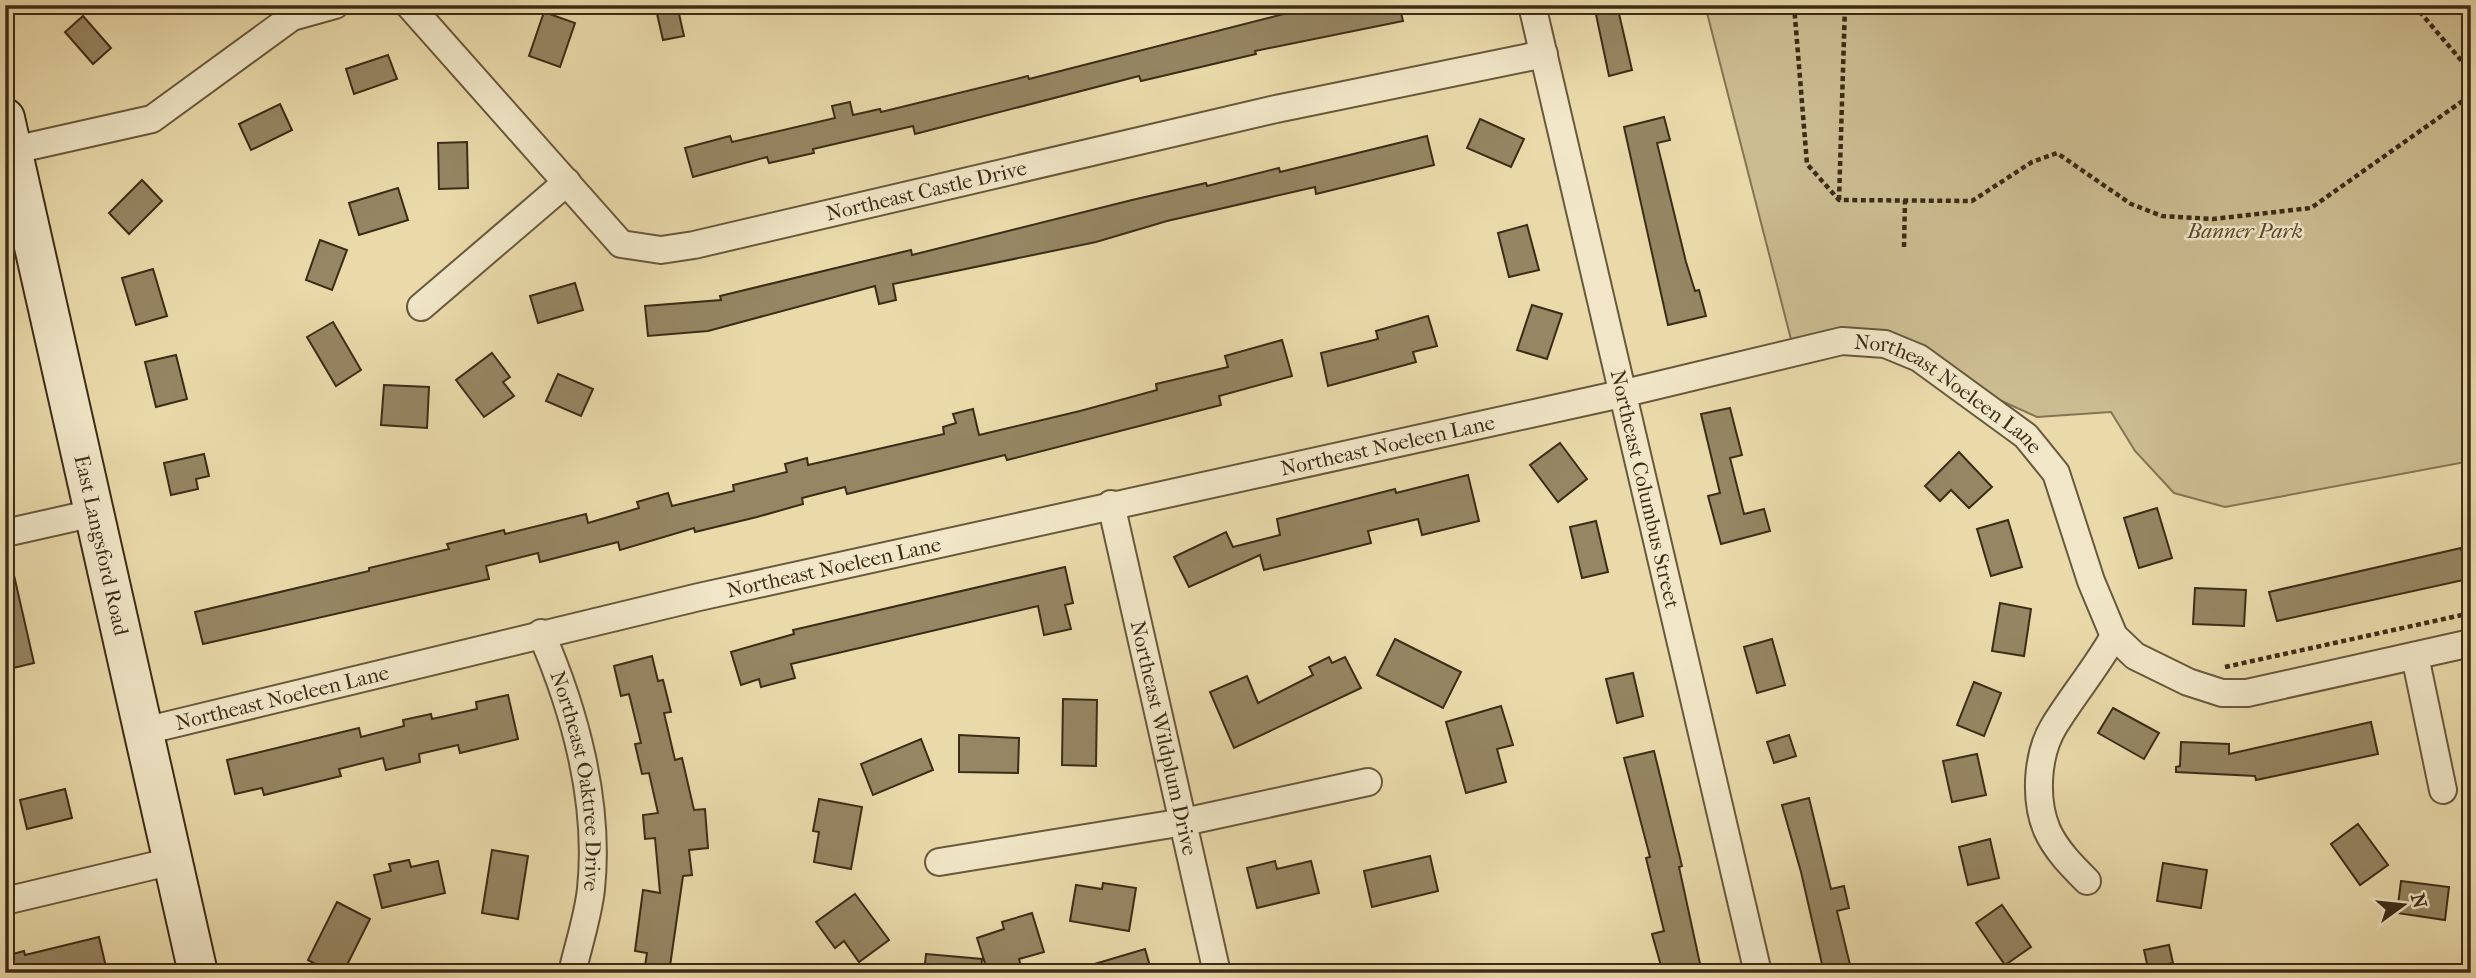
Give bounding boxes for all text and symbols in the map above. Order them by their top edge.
street label: Northeast Castle Drive [824,156,1029,226]
park label: Banner Park [2186,219,2303,243]
street label: Northeast Noeleen Lane [1853,330,2047,458]
street label: Northeast Columbus Street [1606,367,1685,611]
street label: Northeast Noeleen Lane [1278,410,1497,481]
street label: East Langsford Road [69,453,134,638]
street label: Northeast Noeleen Lane [724,532,943,603]
street label: Northeast Wildplum Drive [1126,618,1202,858]
street label: Northeast Noeleen Lane [173,660,391,735]
street label: Northeast Oaktree Drive [545,668,605,893]
north arrow [2368,870,2438,940]
text: N [2406,891,2431,911]

